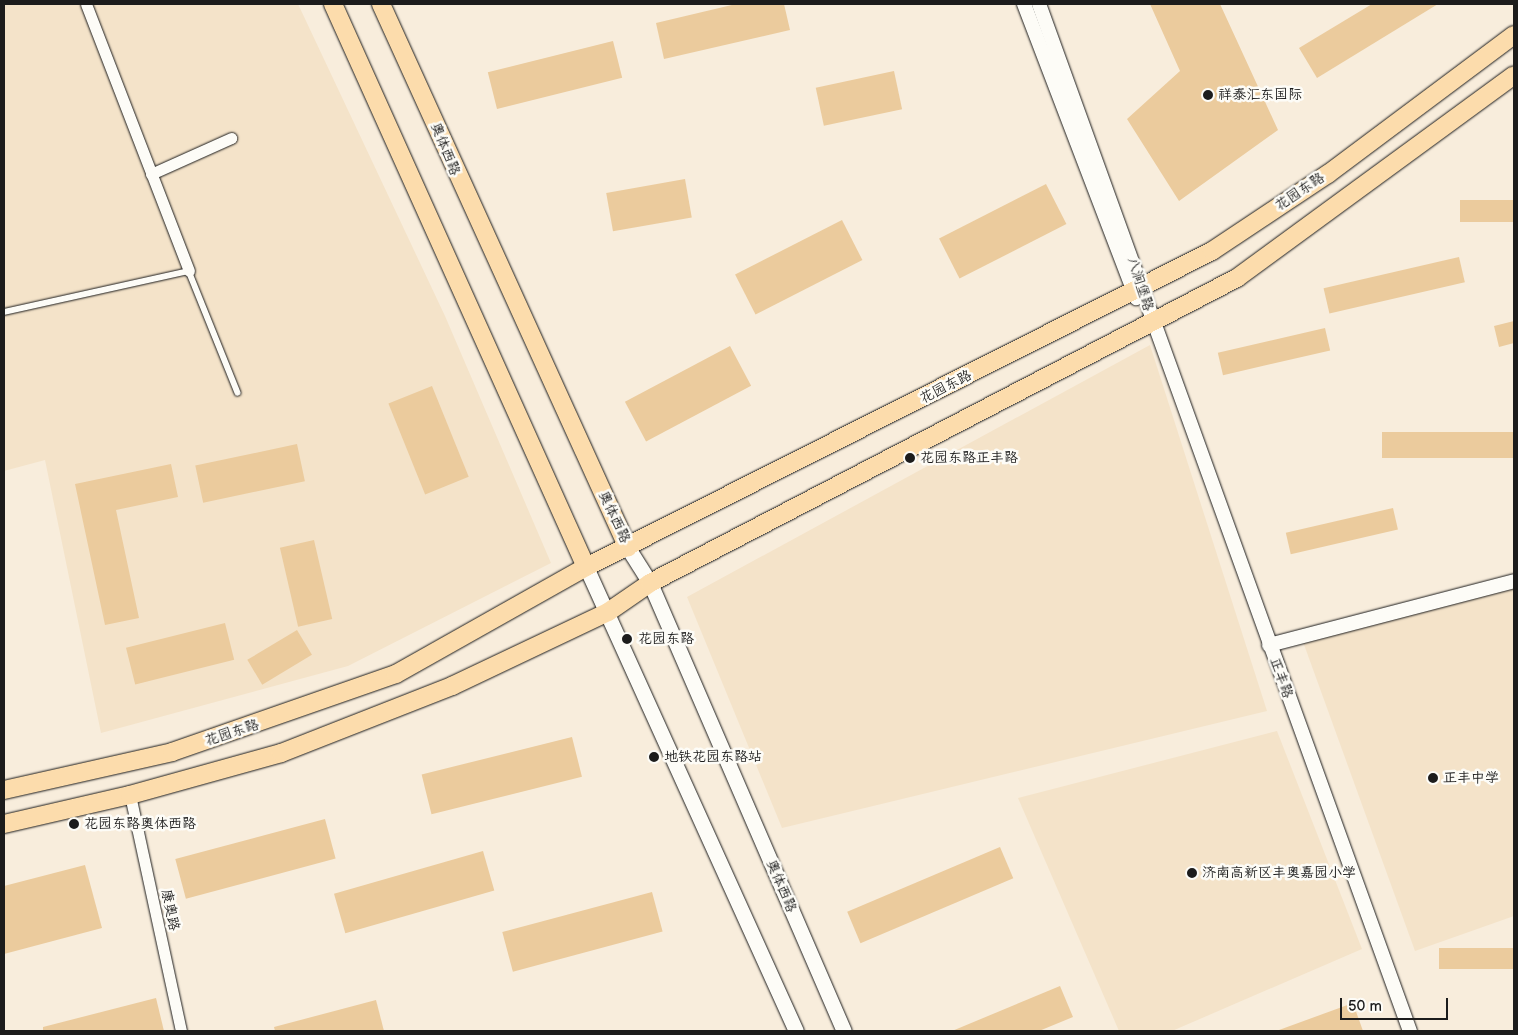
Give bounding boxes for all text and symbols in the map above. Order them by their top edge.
place label: 祥泰汇东国际 [1218,87,1302,103]
marker: 祥泰汇东国际 [1202,89,1214,101]
street label: 奥体西路 [427,120,463,178]
street label: 花园东路 [1272,169,1328,215]
street label: 八涧堡路 [1123,255,1157,313]
street label: 花园东路 [917,367,975,407]
place label: 花园东路正丰路 [920,450,1018,466]
marker: 花园东路正丰路 [904,452,916,464]
street label: 奥体西路 [595,488,633,546]
place label: 花园东路 [638,631,694,647]
marker: 花园东路 [620,632,634,646]
street label: 正丰路 [1266,655,1296,701]
street label: 花园东路 [203,716,261,750]
place label: 地铁花园东路站 [664,749,762,765]
marker: 地铁花园东路站 [648,751,660,763]
place label: 正丰中学 [1443,770,1499,786]
marker: 正丰中学 [1427,772,1439,784]
place label: 花园东路奥体西路 [84,816,196,832]
marker: 花园东路奥体西路 [68,818,80,830]
street label: 奥体西路 [762,857,800,915]
place label: 济南高新区丰奥嘉园小学 [1202,865,1356,881]
marker: 济南高新区丰奥嘉园小学 [1186,867,1198,879]
street label: 康奥路 [157,888,183,932]
scale bar [1343,988,1450,1020]
text: 50 m [1348,997,1382,1016]

